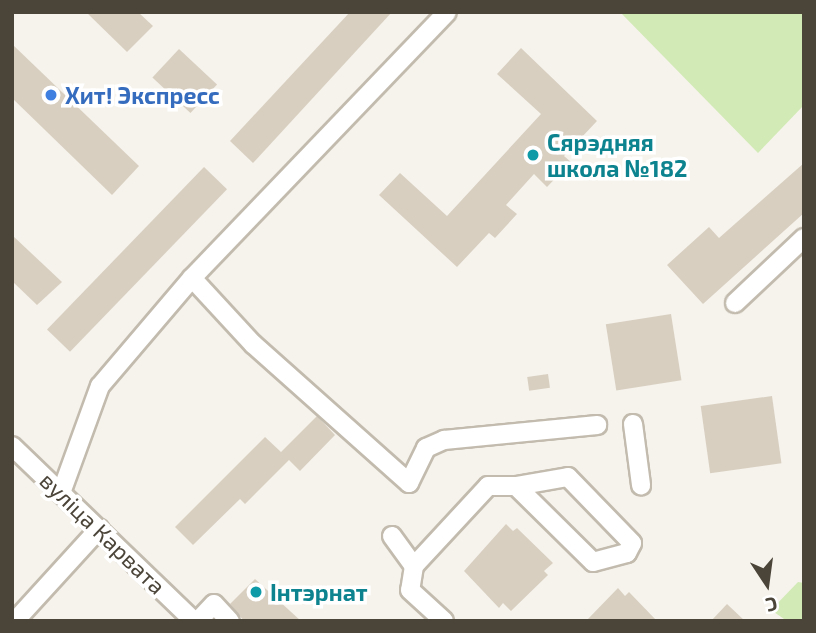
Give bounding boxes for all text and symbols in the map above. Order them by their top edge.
place label: Хит! Экспресс [65,81,220,109]
marker: Хит! Экспресс [43,87,59,103]
place label: Сярэдняя школа №182 [547,128,687,182]
marker: Сярэдняя школа №182 [525,147,541,163]
street label: вуліца Карвата [35,466,171,600]
north arrow [732,549,802,619]
place label: Інтэрнат [270,578,368,606]
marker: Інтэрнат [248,584,264,600]
text: С [764,592,780,617]

